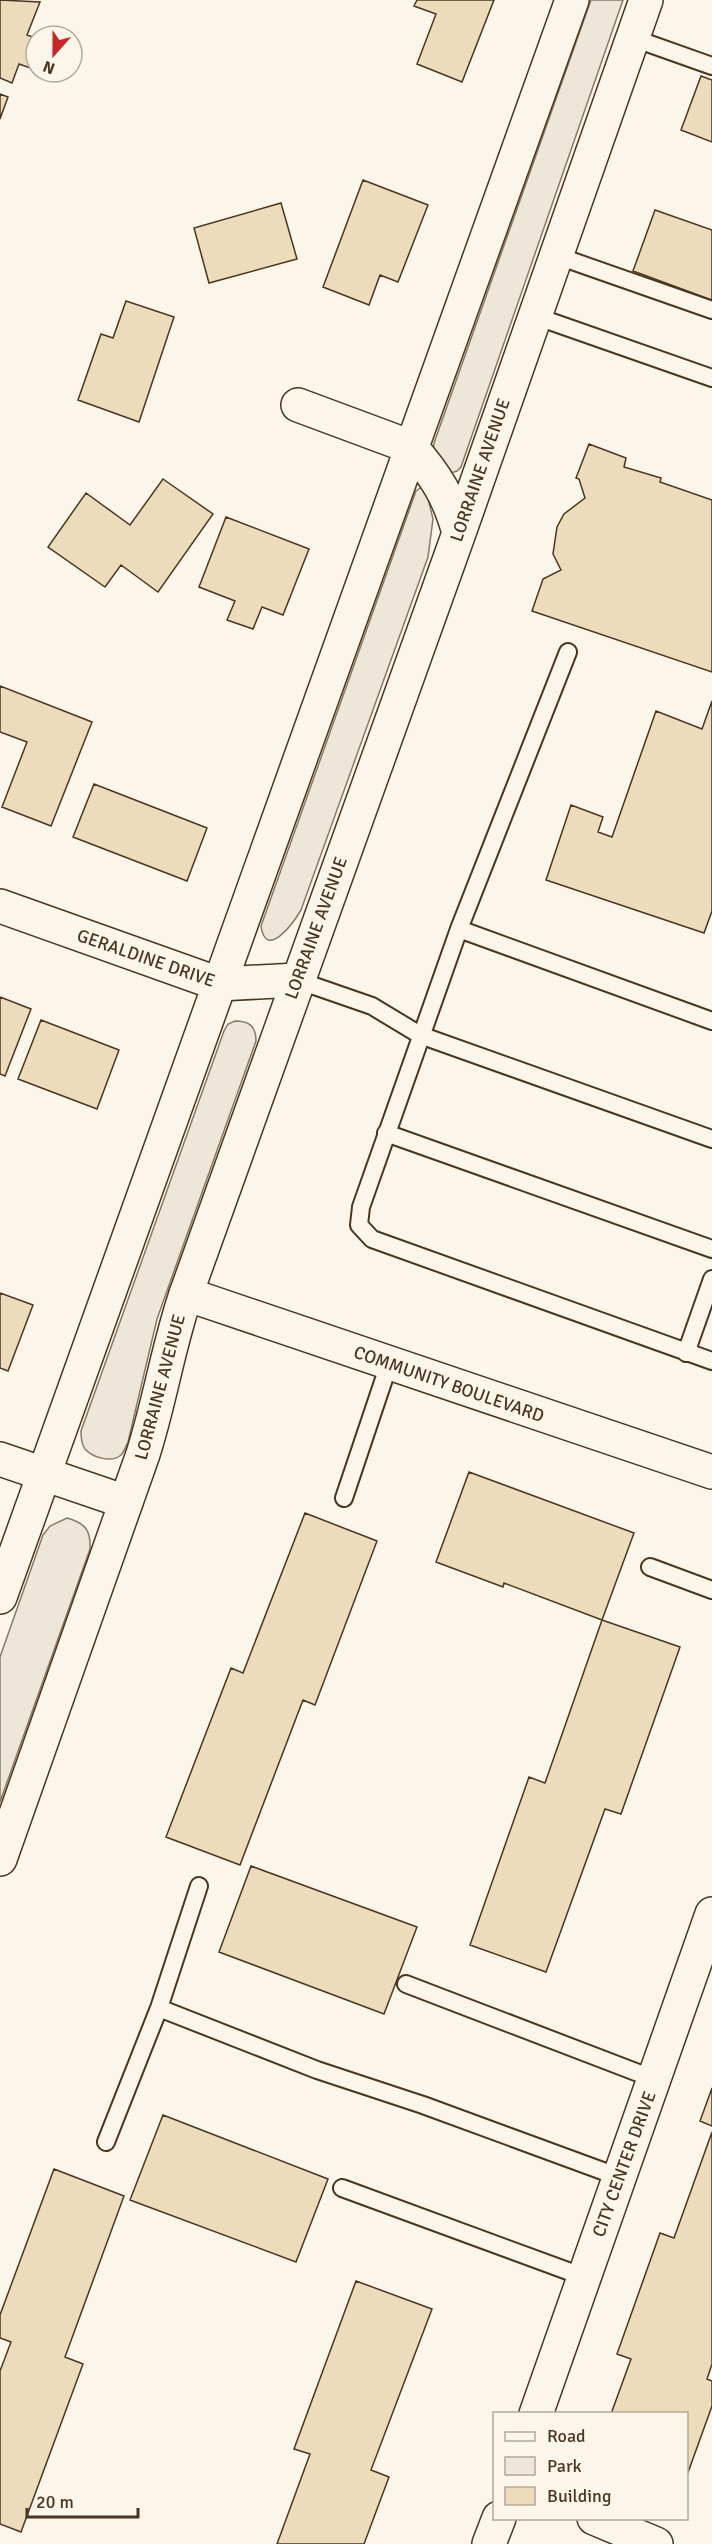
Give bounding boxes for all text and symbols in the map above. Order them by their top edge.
north arrow [24,24,84,84]
text: N [40,56,58,78]
street label: LORRAINE AVENUE [445,395,515,545]
street label: LORRAINE AVENUE [280,854,352,1002]
street label: GERALDINE DRIVE [74,924,218,992]
street label: LORRAINE AVENUE [130,1312,190,1462]
street label: COMMUNITY BOULEVARD [351,1341,547,1427]
street label: CITY CENTER DRIVE [587,2088,661,2240]
legend [493,2412,688,2520]
text: Road [547,2425,586,2447]
text: Park [547,2455,582,2477]
scale bar [27,2481,138,2519]
text: Building [547,2485,611,2507]
text: 20 m [36,2491,74,2513]

